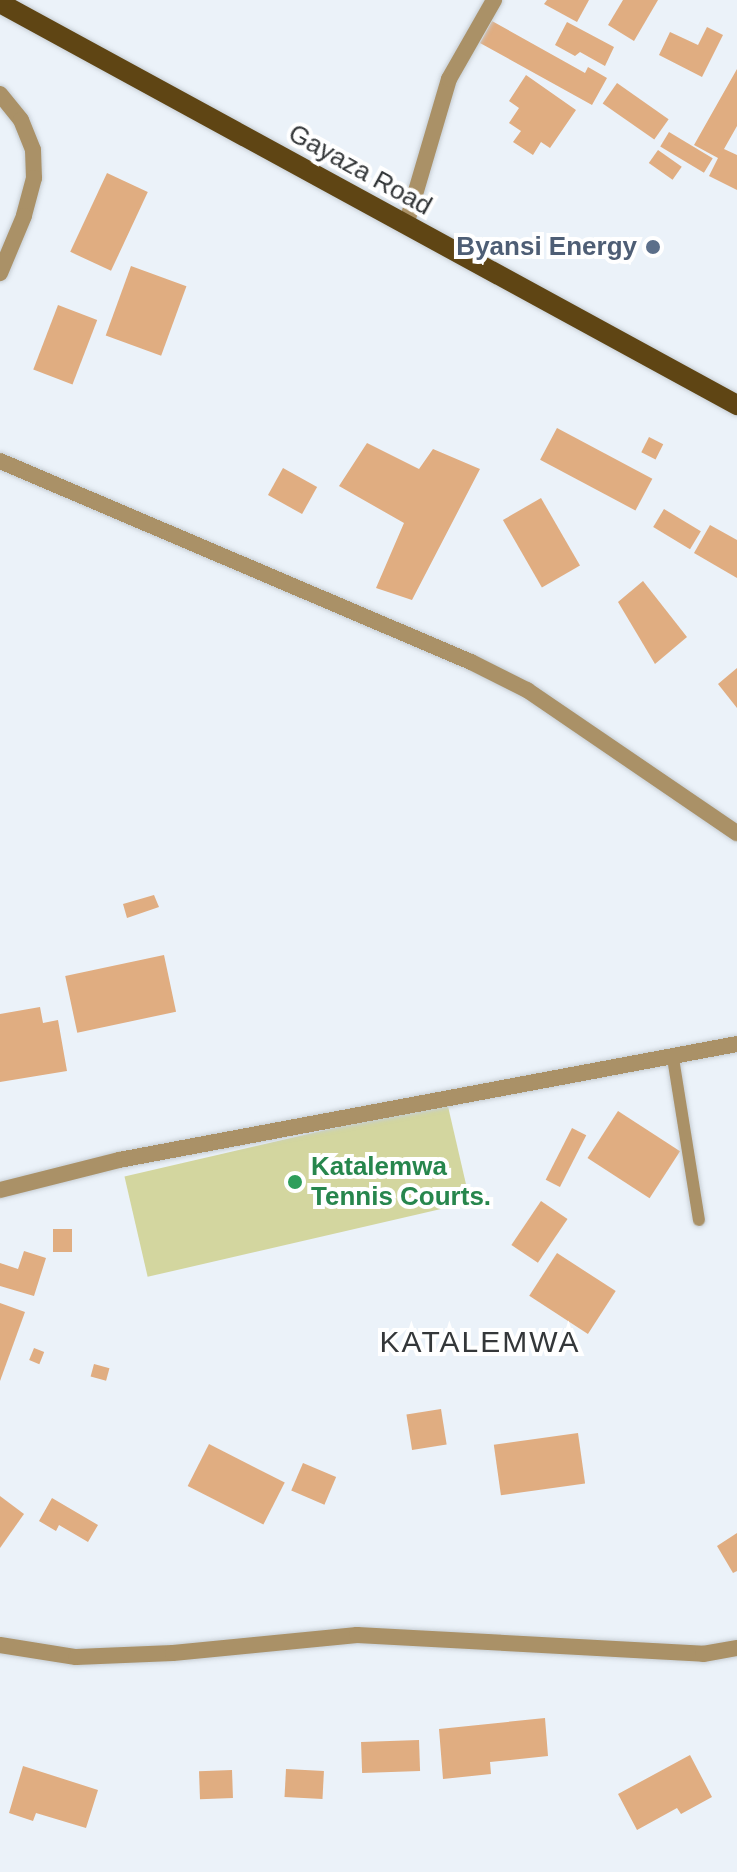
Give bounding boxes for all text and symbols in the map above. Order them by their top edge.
street label: Gayaza Road [283,118,437,222]
place label: Byansi Energy [456,231,637,263]
marker: Byansi Energy [644,238,662,256]
place label: Katalemwa Tennis Courts. [311,1151,491,1212]
marker: Katalemwa Tennis Courts. [286,1173,304,1191]
district label: KATALEMWA [380,1324,580,1360]

